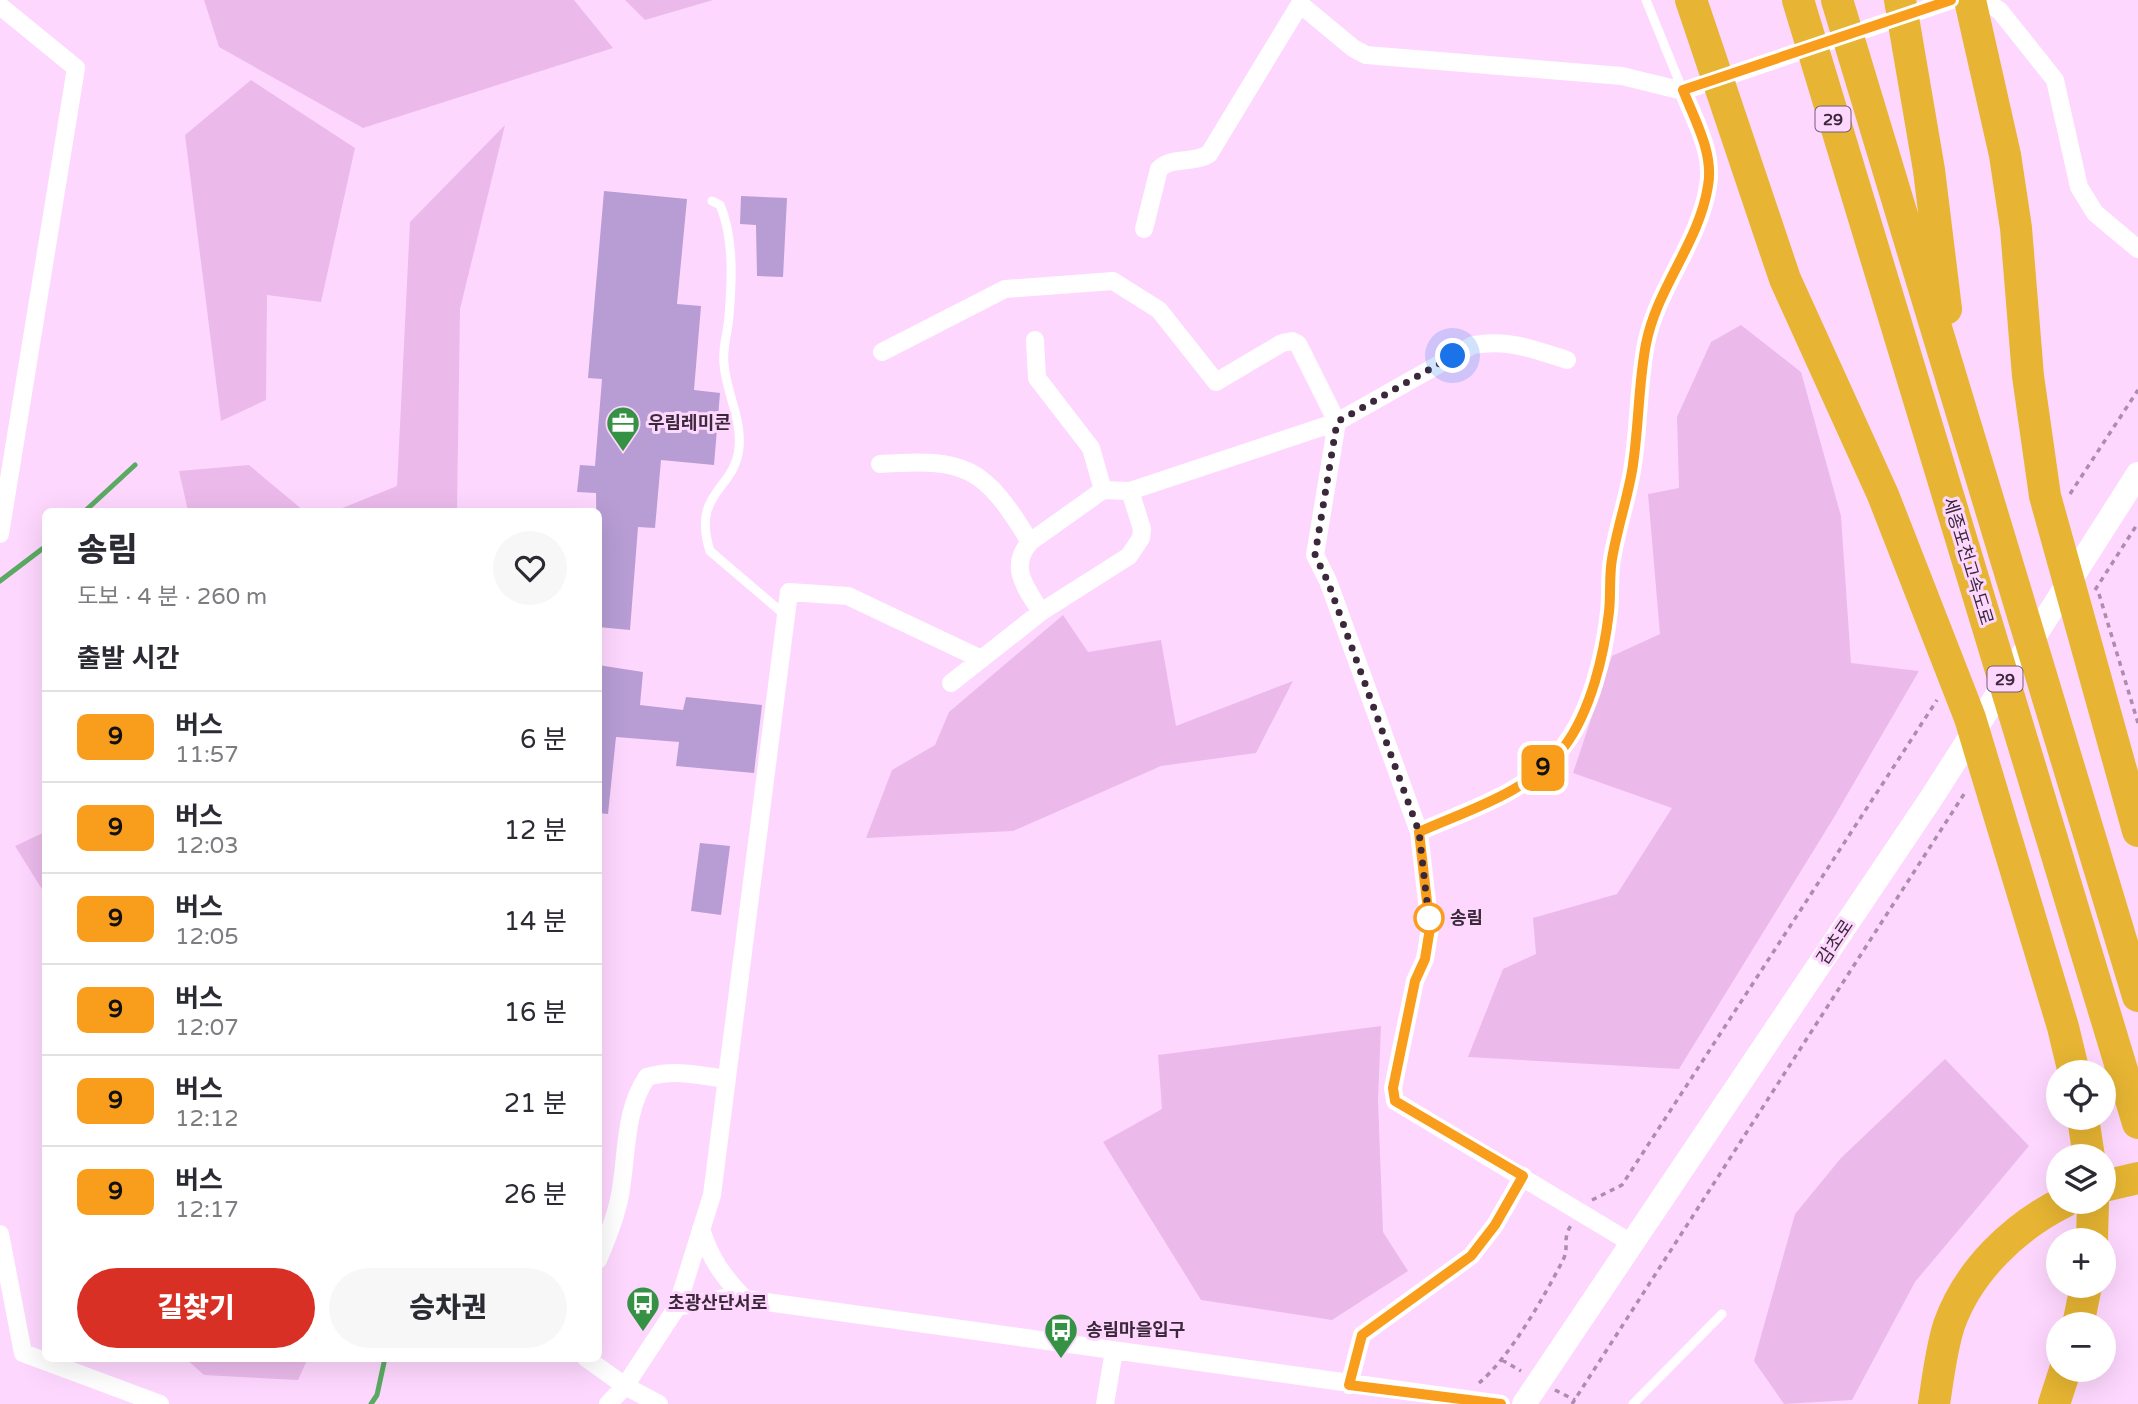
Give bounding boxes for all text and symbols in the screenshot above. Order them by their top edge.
road number: 29 [1815,106,1850,132]
your location [1435,338,1470,373]
office icon: 우림레미콘 [604,404,642,453]
place label: 우림레미콘 [648,412,731,434]
street label: 세종포천고속도로 [1938,494,1998,628]
text: 송림 [77,531,138,570]
button: heart [493,531,567,605]
text: 도보 · 4 분 · 260 m [77,583,267,611]
text: 출발 시간 [77,643,179,674]
road number: 29 [1988,666,2022,692]
text: 버스 [175,710,223,741]
text: 9 [108,722,123,751]
text: 6 분 [520,724,567,755]
text: 11:57 [175,741,239,769]
line badge: 9 [1520,745,1566,791]
text: 9 [1535,753,1551,782]
text: 버스 [175,801,223,832]
text: 9 [108,813,123,842]
text: 12 분 [504,815,567,846]
text: 12:03 [175,832,239,860]
text: 버스 [175,892,223,923]
marker: 송림 [1414,903,1444,933]
text: 9 [108,904,123,933]
text: 14 분 [504,906,567,937]
place label: 송림 [1450,907,1483,929]
street label: 감초로 [1812,915,1858,969]
text: 12:05 [175,923,239,951]
text: 버스 [175,983,223,1014]
text: 9 [108,995,123,1024]
text: 16 분 [504,997,567,1028]
text: 12:07 [175,1014,239,1042]
map controls [2046,1060,2116,1382]
button: locate [2046,1060,2116,1130]
text: 버스 [175,1074,223,1105]
text: 9 [108,1086,123,1115]
text: 21 분 [504,1088,567,1119]
text: 12:12 [175,1105,239,1133]
button: layers [2046,1144,2116,1214]
text: 버스 [175,1165,223,1196]
text: 9 [108,1177,123,1206]
text: 26 분 [504,1179,567,1210]
text: 12:17 [175,1196,239,1224]
button: + [2046,1228,2116,1298]
button: 길찾기 [77,1268,315,1348]
button: 승차권 [329,1268,567,1348]
bus stop icon: 초광산단서로 [624,1284,662,1333]
place label: 초광산단서로 [668,1292,767,1314]
bus stop icon: 송림마을입구 [1042,1311,1080,1360]
button: − [2046,1312,2116,1382]
place label: 송림마을입구 [1086,1319,1185,1341]

